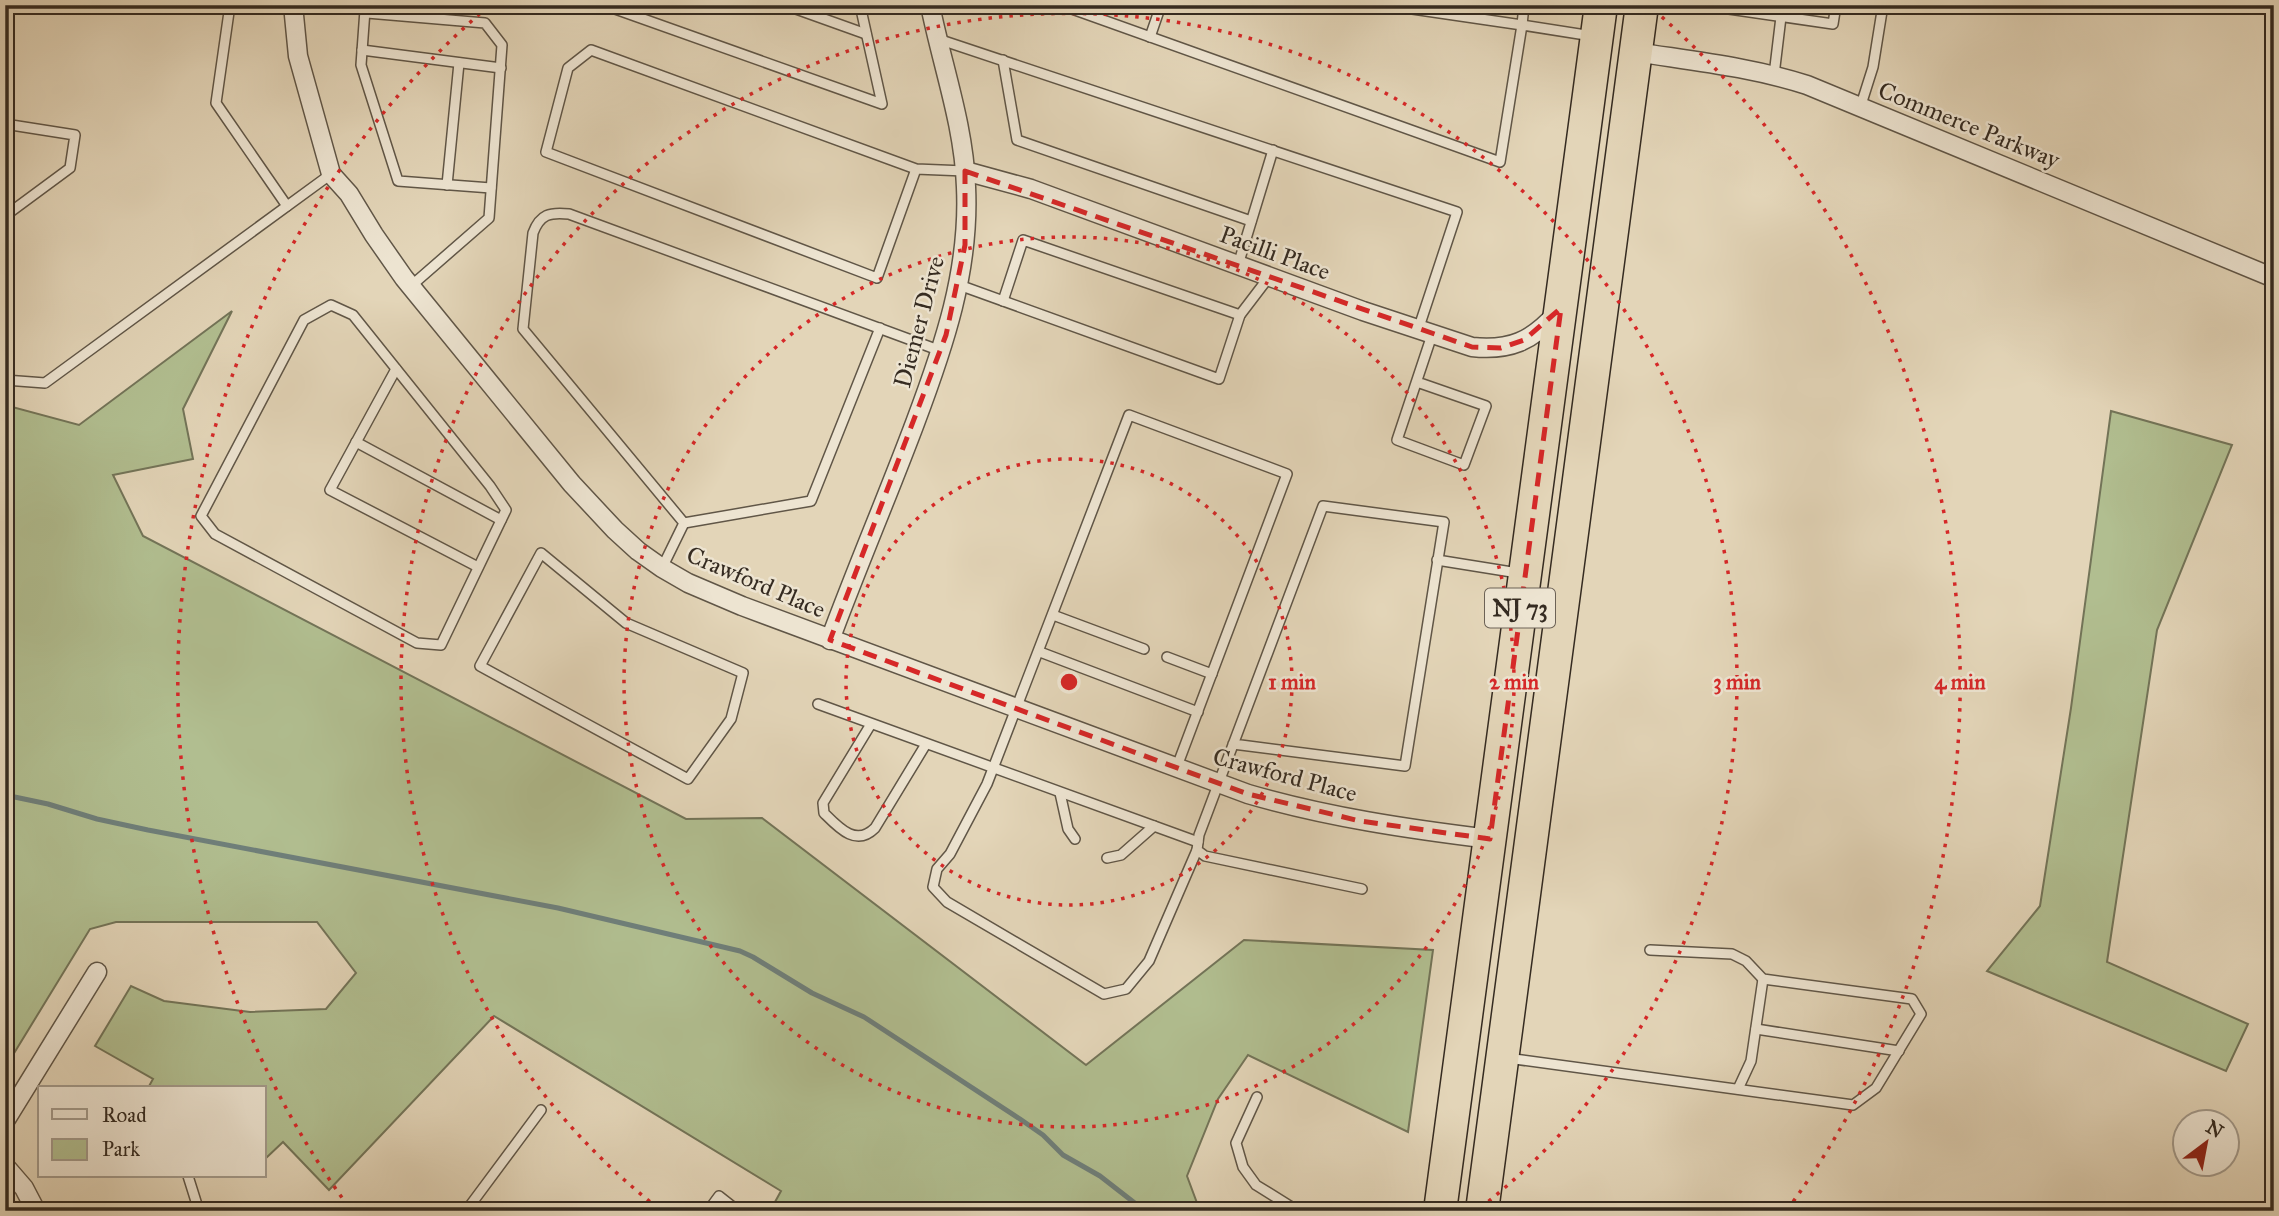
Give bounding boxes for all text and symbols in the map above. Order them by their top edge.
street label: Commerce Parkway [1874,75,2065,175]
street label: Pacilli Place [1216,219,1334,287]
street label: Diemer Drive [887,253,951,391]
street label: Crawford Place [682,539,830,625]
road number: NJ 73 [1485,588,1555,628]
text: 1 min [1268,669,1316,695]
text: 2 min [1489,669,1539,695]
text: 3 min [1713,669,1761,695]
text: 4 min [1934,669,1986,695]
centre of rings [1057,670,1081,694]
street label: Crawford Place [1210,741,1360,809]
legend [38,1086,266,1178]
text: Road [102,1102,147,1128]
north arrow [2170,1108,2240,1178]
text: N [2202,1115,2228,1143]
text: Park [102,1136,140,1162]

